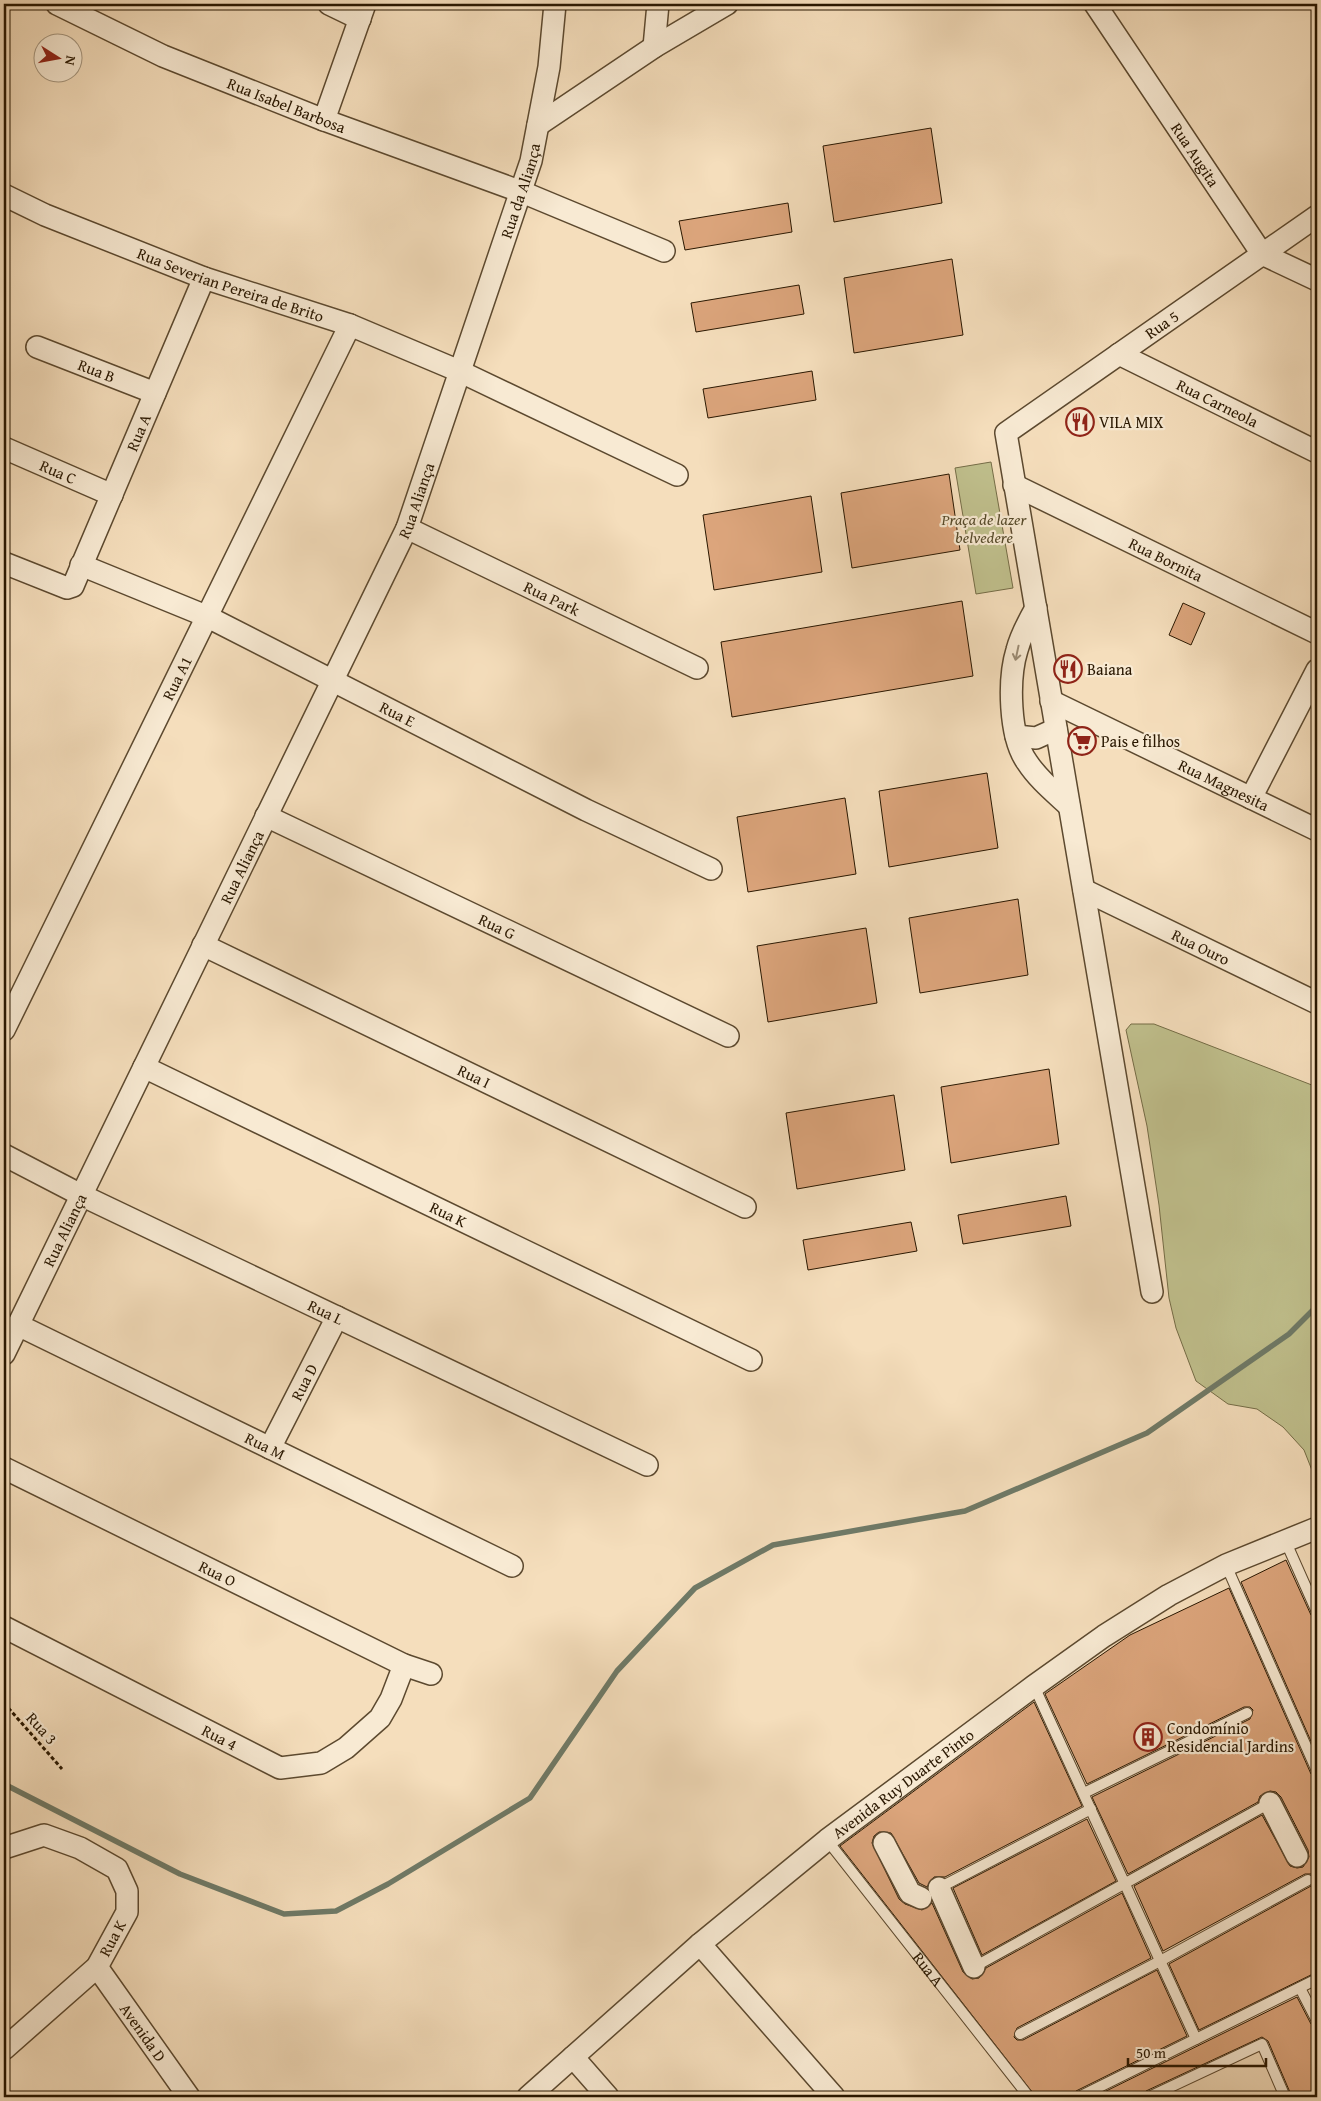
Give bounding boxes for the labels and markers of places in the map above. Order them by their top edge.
restaurant icon: VILA MIX [1065,407,1095,437]
place label: VILA MIX [1099,410,1163,434]
restaurant icon: Baiana [1053,654,1083,684]
place label: Baiana [1087,657,1133,681]
supermarket icon: Pais e filhos [1067,726,1097,756]
place label: Pais e filhos [1101,729,1180,753]
place label: Condomínio Residencial Jardins [1167,1716,1294,1758]
building icon: Condomínio Residencial Jardins [1133,1722,1163,1752]

